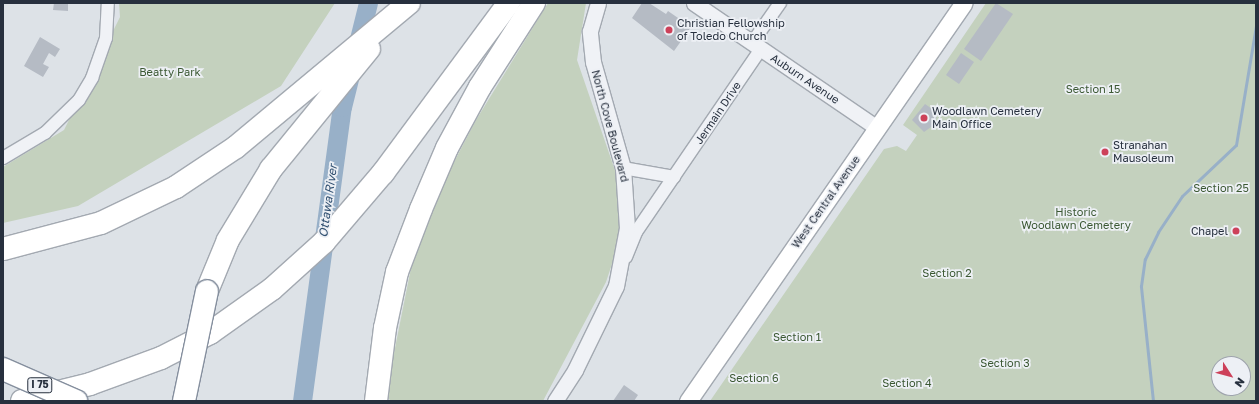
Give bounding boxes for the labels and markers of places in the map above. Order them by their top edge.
place label: Christian Fellowship of Toledo Church [677,17,785,43]
marker: Christian Fellowship of Toledo Church [664,25,674,35]
place label: Woodlawn Cemetery Main Office [932,105,1042,131]
marker: Woodlawn Cemetery Main Office [919,113,929,123]
place label: Stranahan Mausoleum [1113,139,1174,165]
marker: Stranahan Mausoleum [1100,147,1110,157]
place label: Chapel [1191,224,1228,238]
marker: Chapel [1231,226,1241,236]

